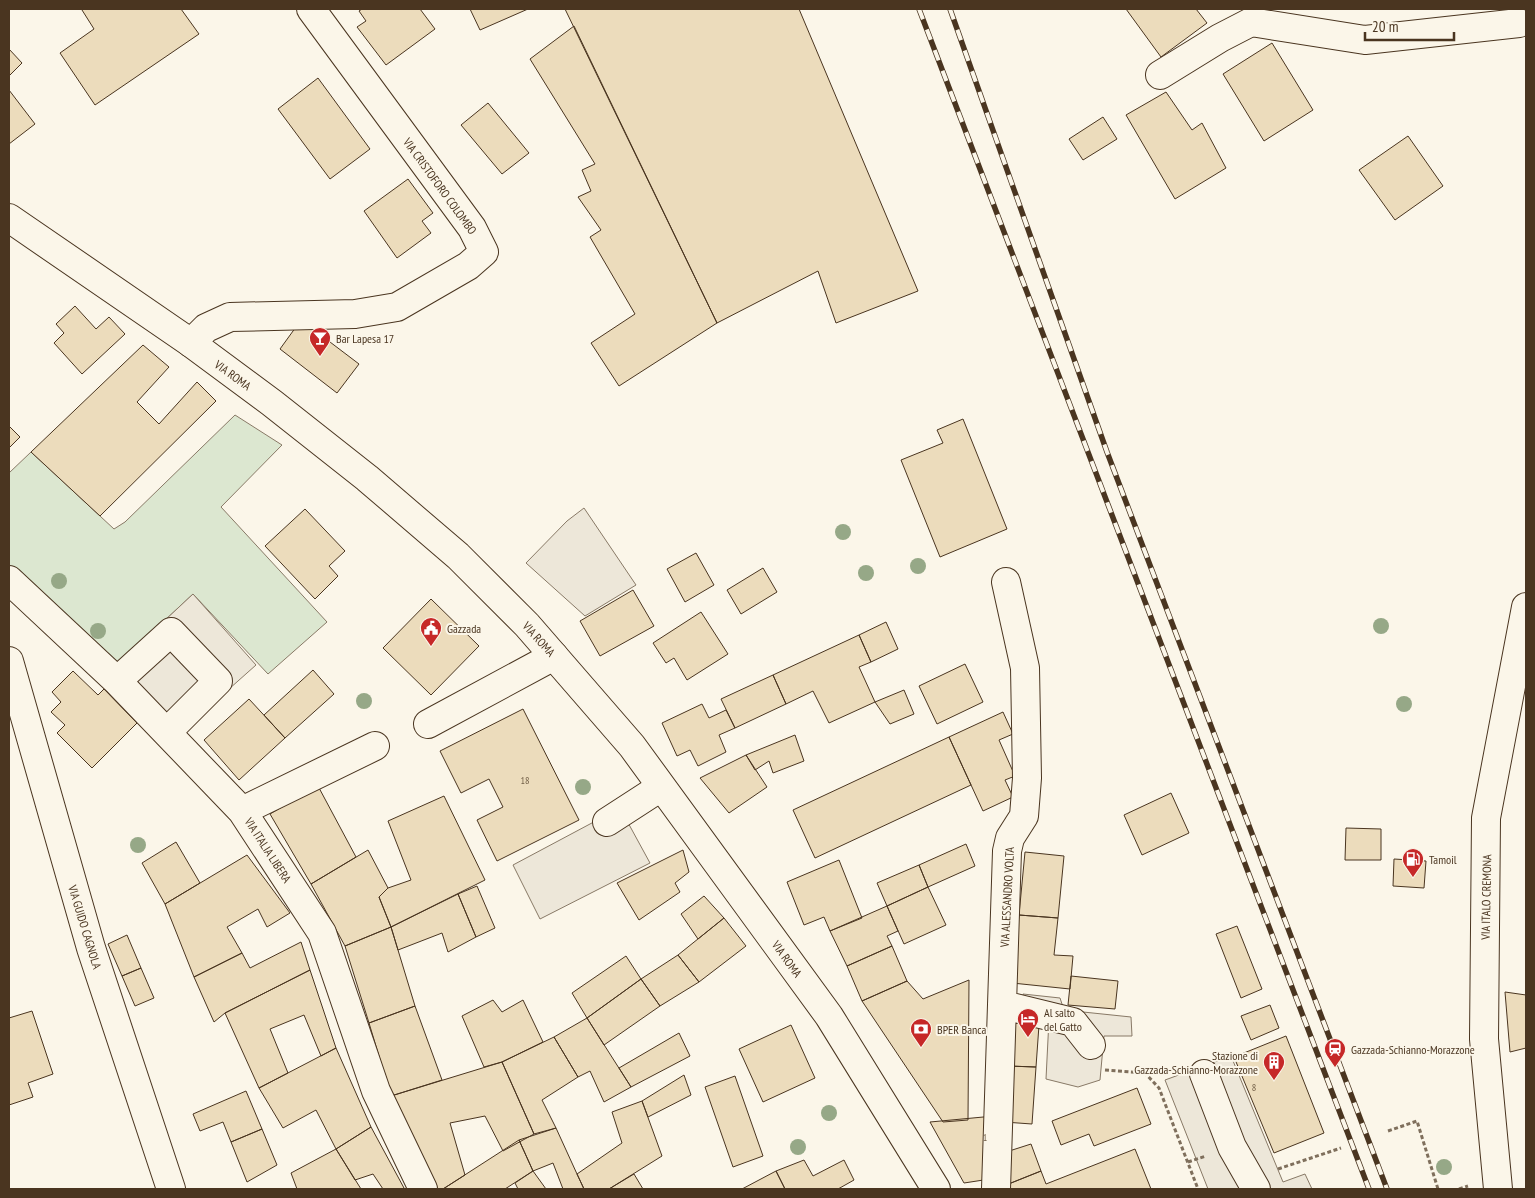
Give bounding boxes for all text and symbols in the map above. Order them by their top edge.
scale bar [1365,10,1454,42]
text: 20 m [1372,17,1398,36]
street label: VIA CRISTOFORO COLOMBO [399,134,480,237]
bar icon: Bar Lapesa 17 [308,326,332,357]
place label: Bar Lapesa 17 [336,331,394,346]
street label: VIA ROMA [211,356,254,393]
public building icon: Gazzada [419,616,443,647]
street label: VIA ROMA [519,618,559,660]
place label: Gazzada [447,621,481,636]
house number: 18 [521,774,530,787]
street label: VIA ITALIA LIBERA [241,814,295,886]
street label: VIA ALESSANDRO VOLTA [997,846,1017,949]
fuel station icon: Tamoil [1401,847,1425,878]
place label: Tamoil [1429,852,1457,867]
street label: VIA ITALO CREMONA [1478,854,1494,941]
street label: VIA GUIDO CAGNOLA [65,882,105,971]
street label: VIA ROMA [768,937,805,980]
place label: Al salto del Gatto [1044,1005,1082,1034]
hotel icon: Al salto del Gatto [1016,1007,1040,1038]
bank icon: BPER Banca [909,1017,933,1048]
place label: BPER Banca [937,1022,987,1037]
station icon: Gazzada-Schianno-Morazzone [1323,1037,1347,1068]
place label: Gazzada-Schianno-Morazzone [1351,1042,1475,1057]
place label: Stazione di Gazzada-Schianno-Morazzone [1134,1048,1258,1077]
building icon: Stazione di Gazzada-Schianno-Morazzone [1262,1050,1286,1081]
house number: 8 [1252,1081,1256,1094]
house number: 1 [983,1131,987,1144]

